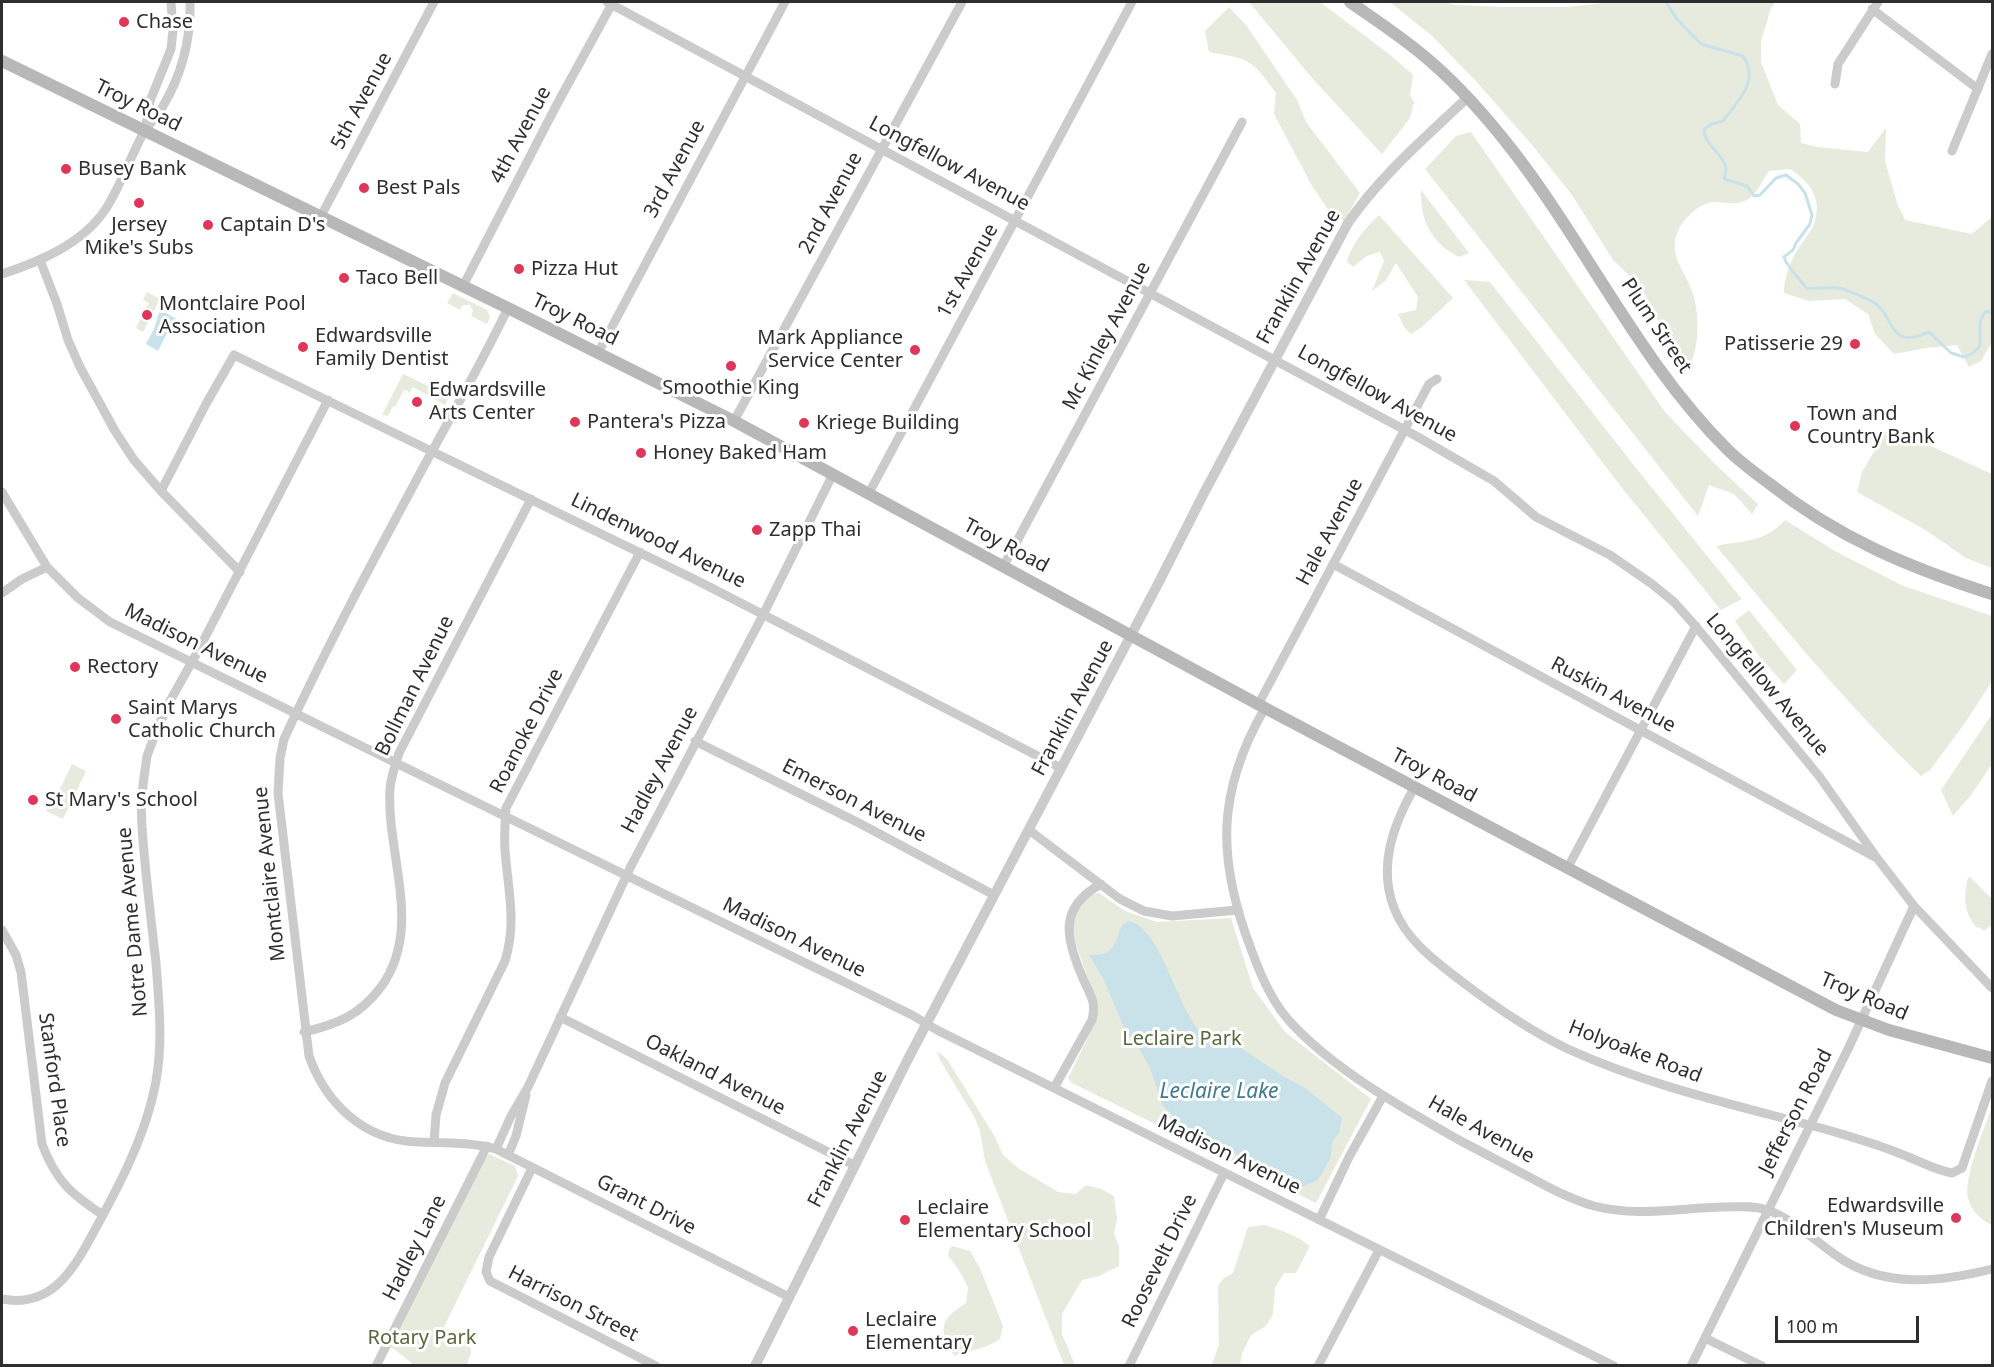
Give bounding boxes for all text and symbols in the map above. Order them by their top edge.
place label: Chase [136,10,193,34]
marker: Chase [117,15,131,29]
street label: 5th Avenue [326,48,398,154]
street label: Troy Road [91,75,185,137]
street label: 4th Avenue [485,82,557,188]
street label: Longfellow Avenue [865,111,1033,217]
street label: 3rd Avenue [639,116,711,222]
street label: 2nd Avenue [794,148,868,258]
place label: Busey Bank [78,157,186,181]
marker: Busey Bank [59,162,73,176]
place label: Best Pals [376,176,460,200]
marker: Best Pals [357,181,371,195]
marker: Jersey Mike's Subs [132,196,146,210]
street label: Franklin Avenue [1252,205,1346,349]
place label: Jersey Mike's Subs [85,213,193,260]
place label: Captain D's [220,213,325,237]
marker: Captain D's [201,218,215,232]
street label: 1st Avenue [932,220,1004,322]
place label: Pizza Hut [531,257,618,281]
street label: Mc Kinley Avenue [1058,258,1156,414]
marker: Pizza Hut [512,262,526,276]
place label: Taco Bell [356,266,438,290]
marker: Taco Bell [337,271,351,285]
street label: Plum Street [1615,274,1697,378]
street label: Troy Road [528,289,622,351]
place label: Montclaire Pool Association [159,292,306,339]
marker: Montclaire Pool Association [140,308,154,322]
place label: Edwardsville Family Dentist [315,324,448,371]
place label: Mark Appliance Service Center [757,326,903,373]
place label: Patisserie 29 [1724,332,1843,356]
marker: Patisserie 29 [1848,337,1862,351]
marker: Edwardsville Family Dentist [296,340,310,354]
street label: Longfellow Avenue [1293,340,1461,448]
marker: Mark Appliance Service Center [908,343,922,357]
marker: Smoothie King [724,359,738,373]
place label: Smoothie King [662,376,800,400]
place label: Edwardsville Arts Center [429,378,546,425]
marker: Edwardsville Arts Center [410,395,424,409]
place label: Town and Country Bank [1807,402,1935,449]
place label: Pantera's Pizza [587,410,726,434]
place label: Kriege Building [816,411,960,435]
marker: Pantera's Pizza [568,415,582,429]
marker: Kriege Building [797,416,811,430]
marker: Town and Country Bank [1788,419,1802,433]
place label: Honey Baked Ham [653,441,827,465]
marker: Honey Baked Ham [634,446,648,460]
street label: Hale Avenue [1292,474,1368,590]
street label: Lindenwood Avenue [567,488,749,594]
street label: Troy Road [959,514,1053,578]
place label: Zapp Thai [769,518,861,542]
marker: Zapp Thai [750,523,764,537]
street label: Madison Avenue [121,599,271,689]
street label: Longfellow Avenue [1700,609,1834,761]
street label: Bollman Avenue [371,612,459,760]
street label: Franklin Avenue [1027,636,1119,780]
street label: Ruskin Avenue [1546,652,1680,738]
place label: Rectory [87,655,158,679]
marker: Rectory [68,660,82,674]
street label: Roanoke Drive [485,665,569,797]
place label: Saint Marys Catholic Church [128,696,276,743]
street label: Hadley Avenue [617,703,703,837]
marker: Saint Marys Catholic Church [109,712,123,726]
street label: Troy Road [1387,744,1481,808]
street label: Emerson Avenue [778,754,930,848]
street label: Montclaire Avenue [249,785,291,963]
place label: St Mary's School [45,788,198,812]
marker: St Mary's School [26,793,40,807]
street label: Notre Dame Avenue [113,826,153,1018]
street label: Madison Avenue [719,893,869,983]
street label: Troy Road [1816,968,1912,1026]
street label: Stanford Place [33,1011,75,1149]
street label: Holyoake Road [1565,1016,1705,1088]
park label: Leclaire Park [1122,1027,1242,1051]
street label: Oakland Avenue [641,1029,789,1121]
street label: Jefferson Road [1754,1045,1838,1179]
street label: Franklin Avenue [803,1066,893,1212]
water label: Leclaire Lake [1159,1079,1279,1105]
street label: Hale Avenue [1424,1091,1538,1169]
street label: Madison Avenue [1154,1110,1304,1200]
street label: Grant Drive [592,1170,700,1240]
street label: Roosevelt Drive [1117,1190,1203,1332]
street label: Hadley Lane [378,1191,452,1305]
place label: Edwardsville Children's Museum [1764,1194,1944,1241]
place label: Leclaire Elementary School [917,1196,1091,1243]
marker: Edwardsville Children's Museum [1949,1211,1963,1225]
marker: Leclaire Elementary School [898,1213,912,1227]
street label: Harrison Street [504,1261,642,1347]
scale bar [1778,1304,1922,1342]
place label: Leclaire Elementary [865,1308,972,1355]
text: 100 m [1786,1314,1838,1338]
marker: Leclaire Elementary [846,1324,860,1338]
park label: Rotary Park [368,1326,476,1350]

